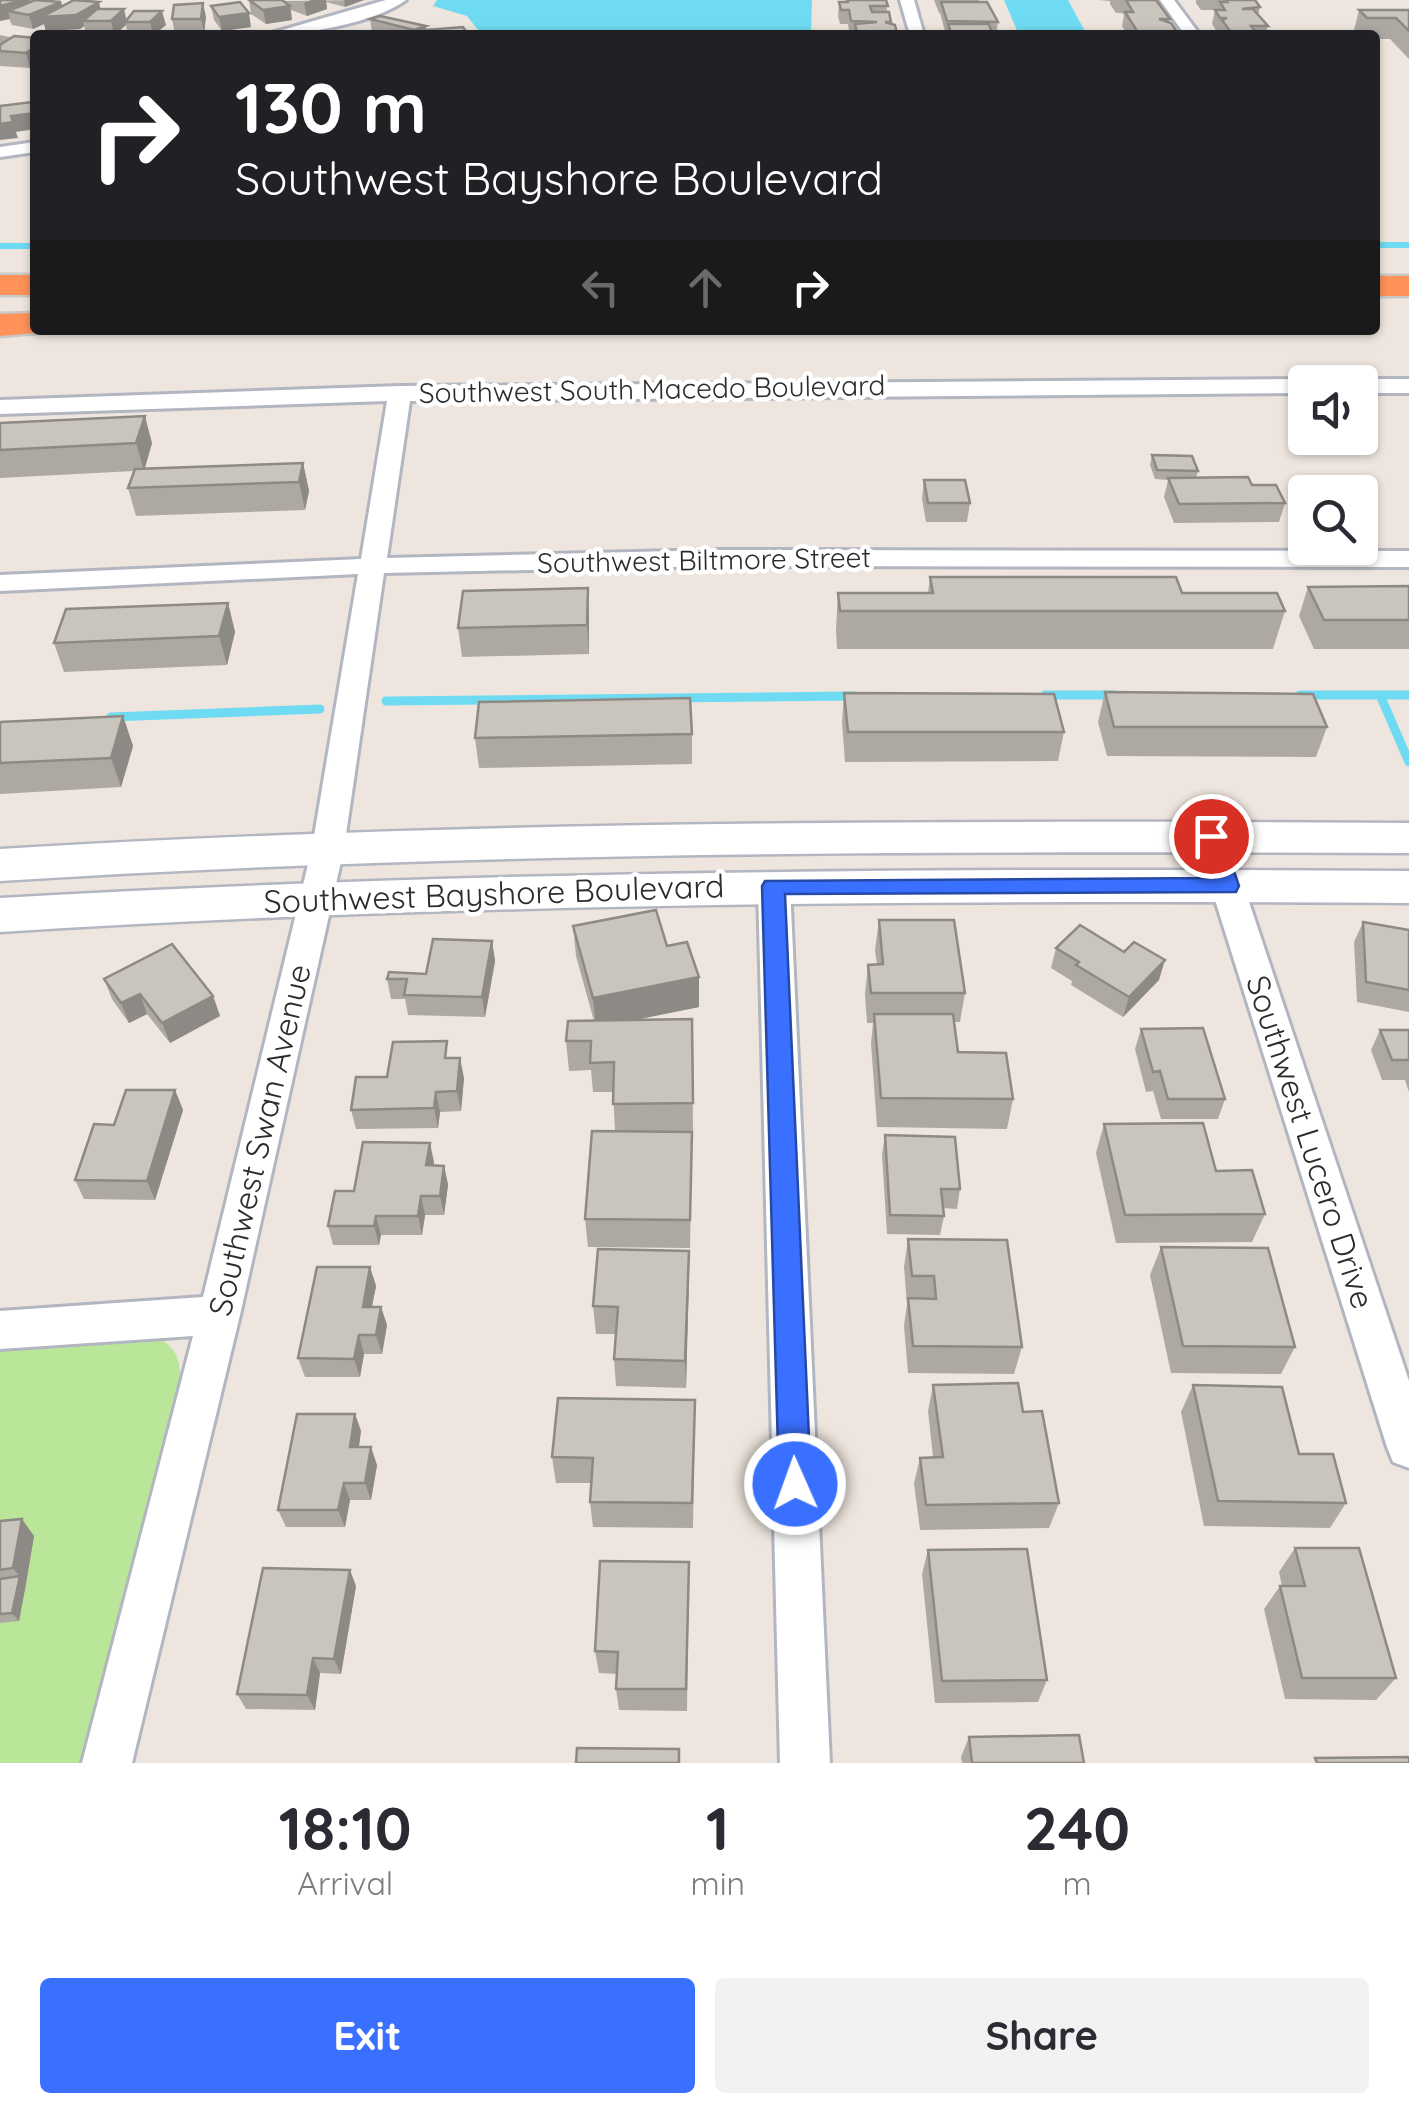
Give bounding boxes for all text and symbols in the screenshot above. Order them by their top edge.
text: 130 m [235,63,427,151]
icon: right [70,70,200,200]
text: Southwest Bayshore Boulevard [235,150,883,206]
icon: left [573,260,628,315]
icon: ahead [678,260,733,315]
icon: right [783,260,838,315]
map controls [1288,365,1378,565]
button: sound [1288,365,1378,455]
street label: Southwest South Macedo Boulevard [418,367,885,410]
button: search [1288,475,1378,565]
street label: Southwest Biltmore Street [537,539,871,580]
pin [1169,794,1254,879]
icon: arrive [1184,809,1239,864]
street label: Southwest Bayshore Boulevard [263,865,725,921]
street label: Southwest Swan Avenue [199,960,319,1319]
street label: Southwest Lucero Drive [1238,970,1384,1313]
position arrow [743,1432,847,1536]
text: 18:10 [279,1790,412,1865]
text: 1 [706,1790,729,1865]
text: 240 [1024,1790,1130,1865]
text: Arrival [297,1863,393,1903]
text: min [690,1863,745,1903]
text: m [1062,1863,1092,1903]
button: Exit [40,1978,695,2093]
button: Share [715,1978,1369,2093]

